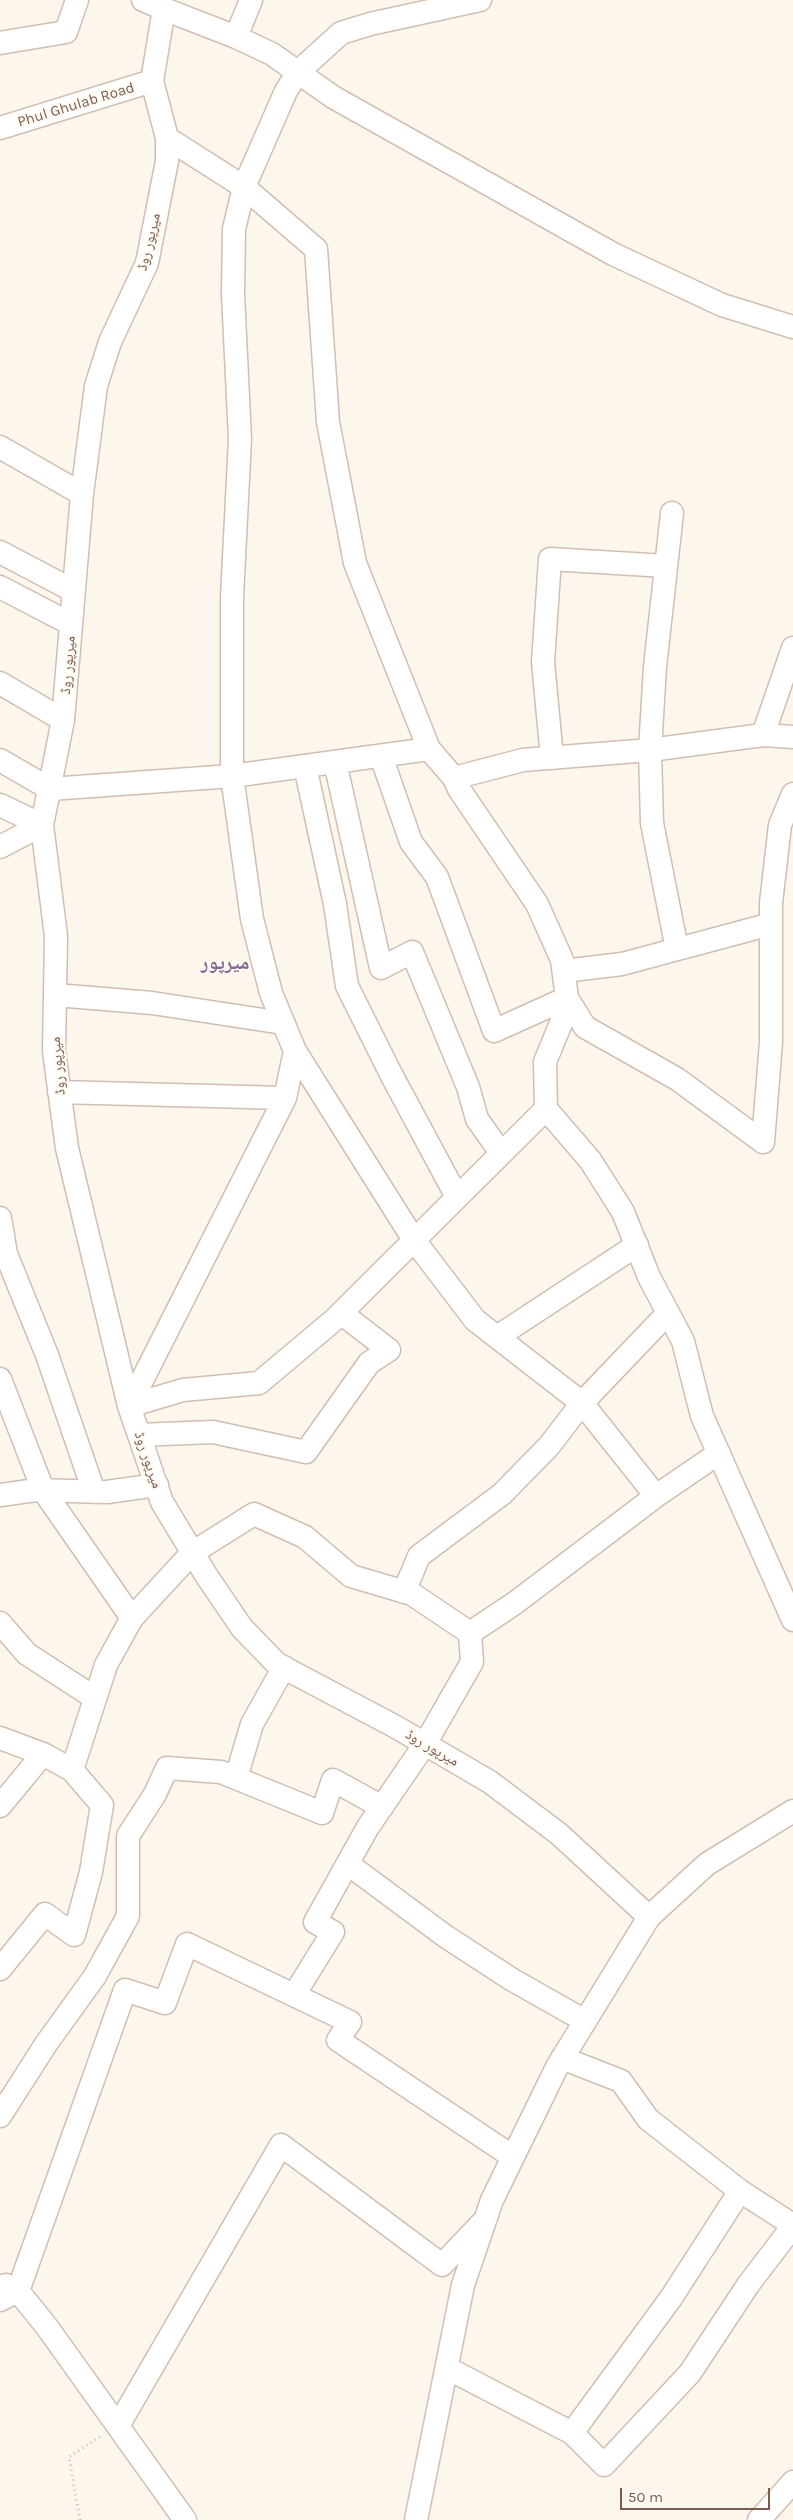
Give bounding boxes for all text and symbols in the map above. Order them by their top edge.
street label: Phul Ghulab Road [15,79,137,131]
street label: میرپور روڈ [133,211,165,273]
street label: میرپور روڈ [56,635,80,695]
district label: میرپور [201,951,249,975]
street label: میرپور روڈ [46,1036,70,1096]
street label: میرپور روڈ [130,1429,166,1491]
street label: میرپور روڈ [402,1725,462,1771]
scale bar [623,2478,773,2510]
text: 50 m [628,2488,663,2506]

